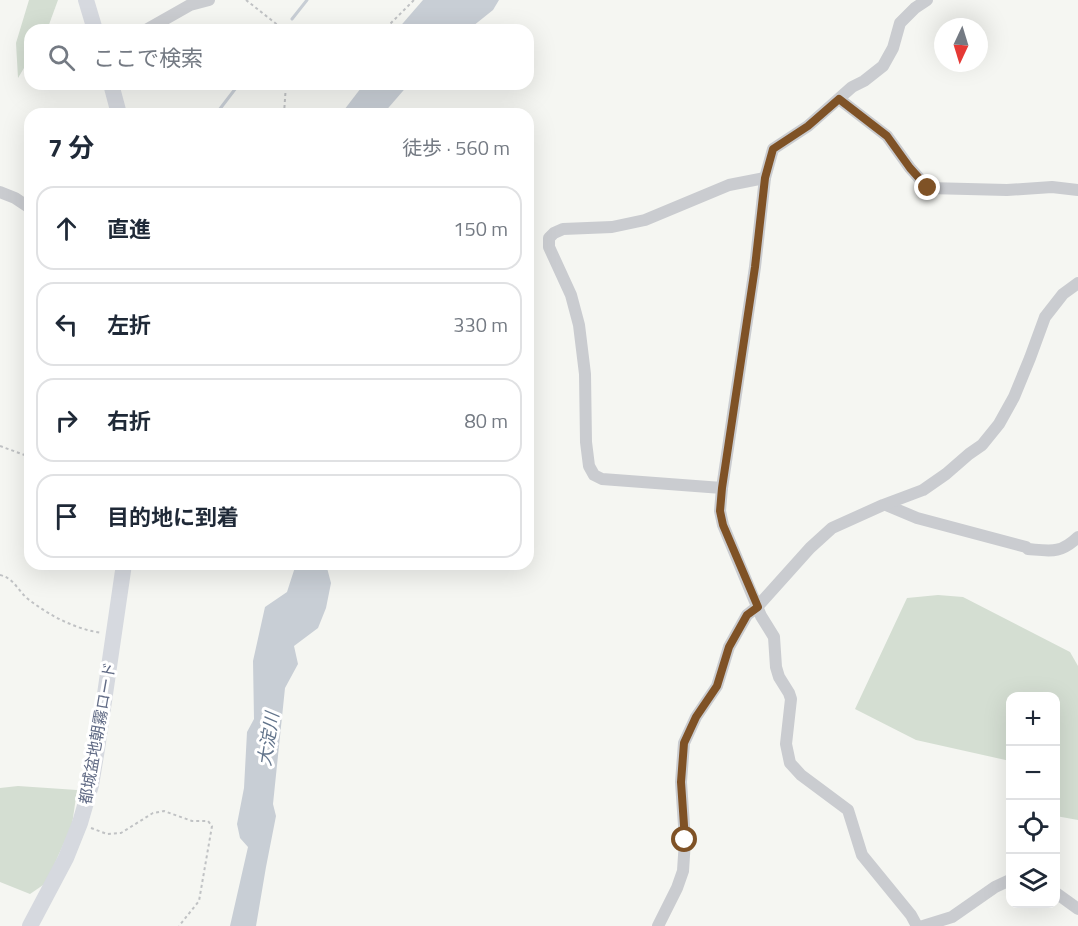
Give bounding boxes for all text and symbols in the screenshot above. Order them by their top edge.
north arrow [934,18,988,72]
search box [24,24,534,90]
icon: search [45,41,78,74]
text: ここで検索 [93,41,203,75]
text: 7 分 [48,128,94,167]
text: 徒歩 · 560 m [402,132,510,163]
route end [914,174,940,200]
icon: ahead [50,212,83,245]
text: 直進 [107,212,151,246]
text: 150 m [453,213,508,244]
icon: left [50,308,83,341]
text: 左折 [107,308,151,342]
text: 330 m [453,309,508,340]
icon: right [50,404,83,437]
text: 右折 [107,404,151,438]
text: 80 m [464,405,508,436]
icon: arrive [50,500,83,533]
text: 目的地に到着 [107,500,239,534]
street label: 都城盆地朝霧ロード [73,660,121,806]
map controls [1006,692,1060,908]
button: + [1006,692,1060,746]
water label: 大淀川 [250,708,286,768]
button: − [1006,746,1060,800]
button: locate [1006,800,1060,854]
route start [671,826,697,852]
button: layers [1006,854,1060,908]

